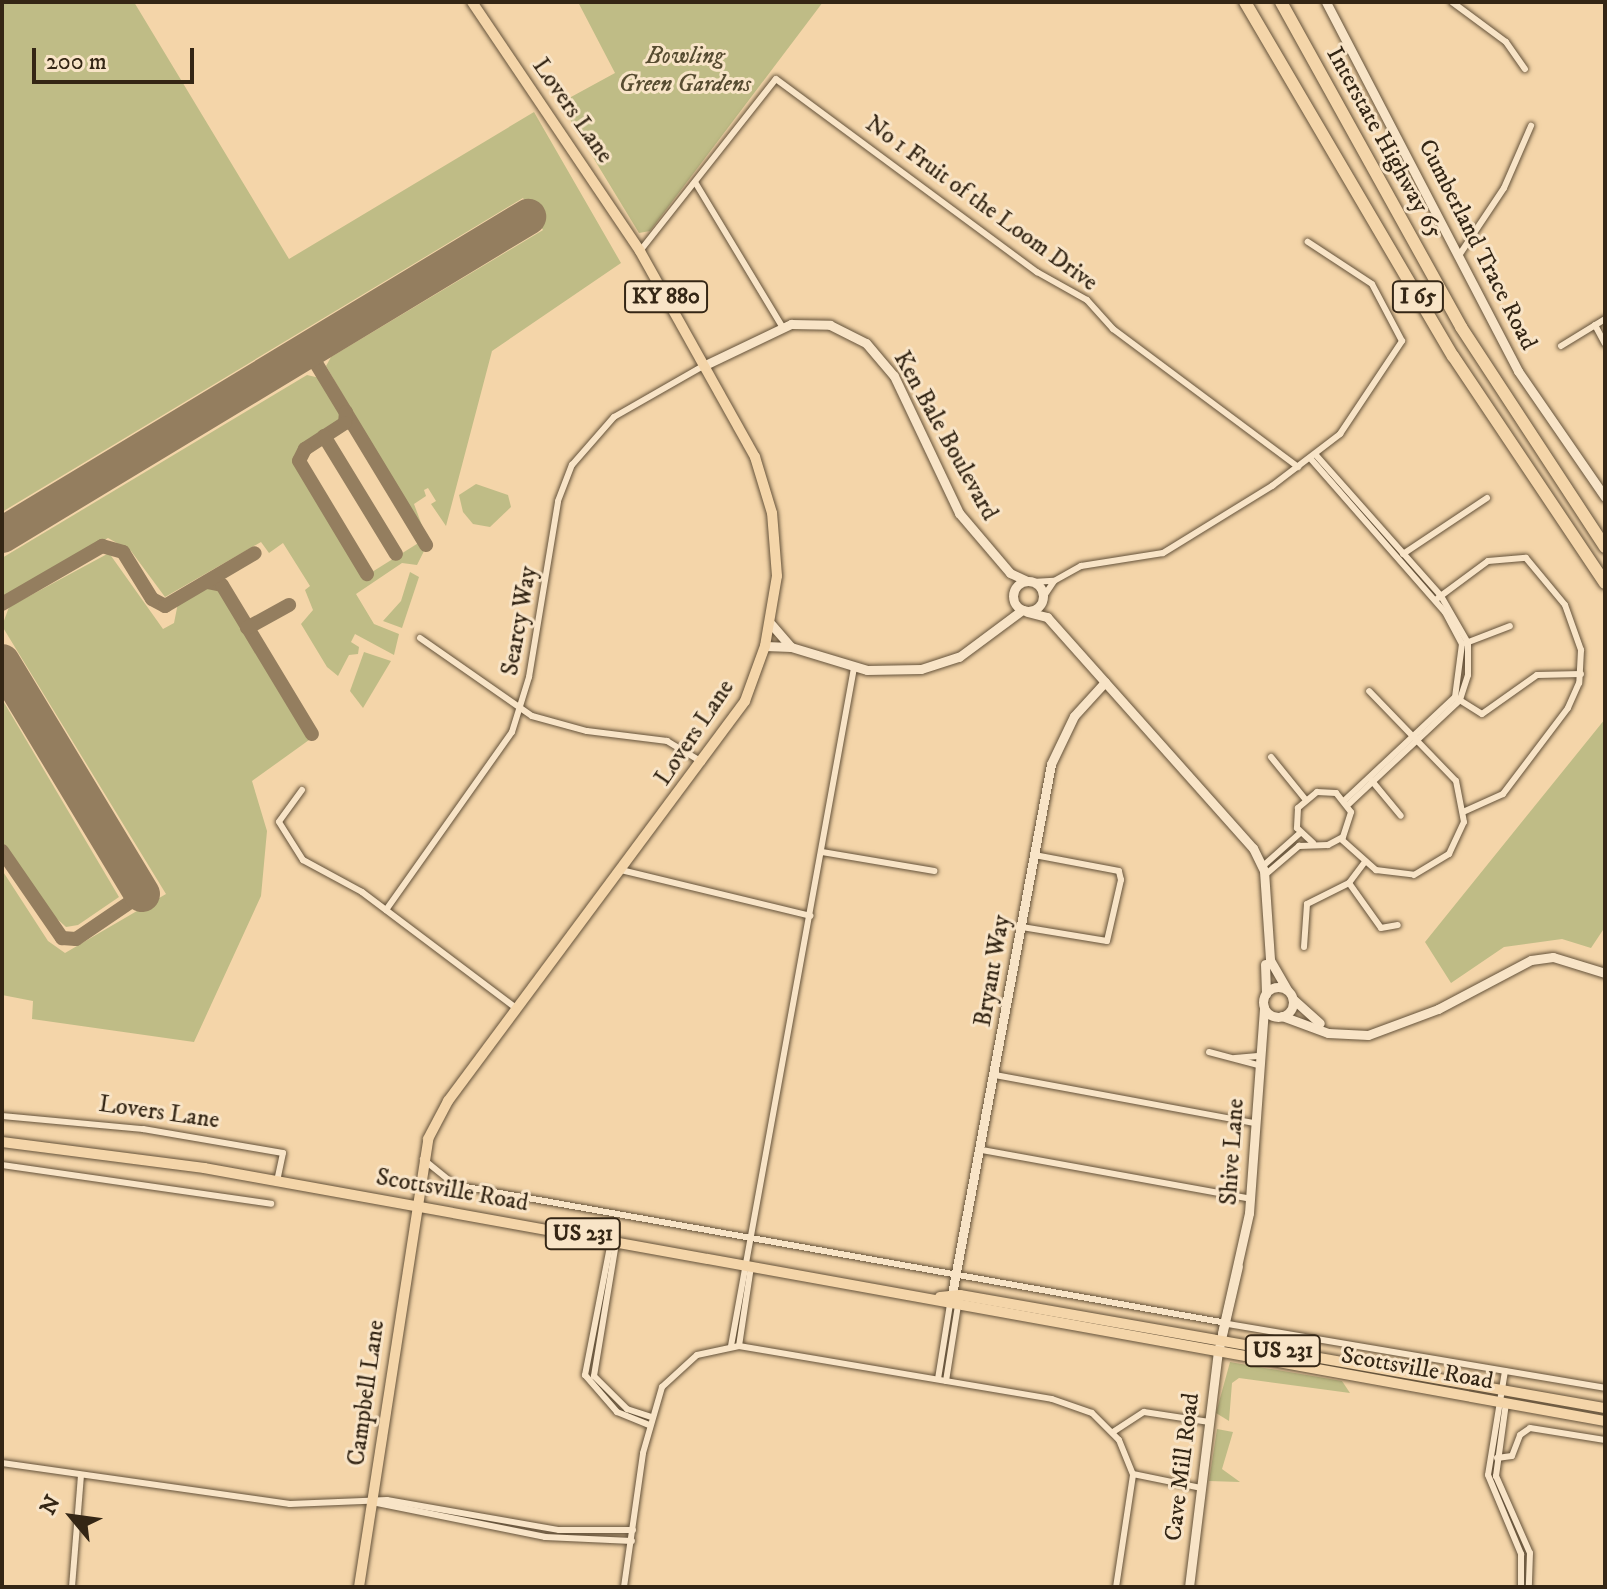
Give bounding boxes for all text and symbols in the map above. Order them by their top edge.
scale bar [36,32,198,82]
street label: Interstate Highway 65 [1319,42,1449,244]
park label: Bowling Green Gardens [619,43,751,99]
text: 200 m [46,47,107,77]
street label: Lovers Lane [525,53,619,169]
street label: No 1 Fruit of the Loom Drive [859,110,1103,298]
street label: Cumberland Trace Road [1411,135,1543,355]
road number: KY 880 [624,279,708,315]
road number: I 65 [1390,279,1446,315]
street label: Ken Bale Boulevard [887,346,1003,526]
street label: Searcy Way [496,564,544,678]
street label: Lovers Lane [649,675,741,791]
street label: Bryant Way [969,913,1017,1029]
street label: Lovers Lane [97,1090,221,1136]
street label: Shive Lane [1215,1098,1251,1206]
street label: Scottsville Road [374,1163,530,1219]
road number: US 231 [543,1216,623,1252]
street label: Campbell Lane [343,1318,391,1468]
road number: US 231 [1243,1333,1323,1369]
street label: Scottsville Road [1339,1341,1495,1397]
street label: Cave Mill Road [1160,1391,1206,1543]
north arrow [32,1477,112,1557]
text: N [34,1491,67,1520]

